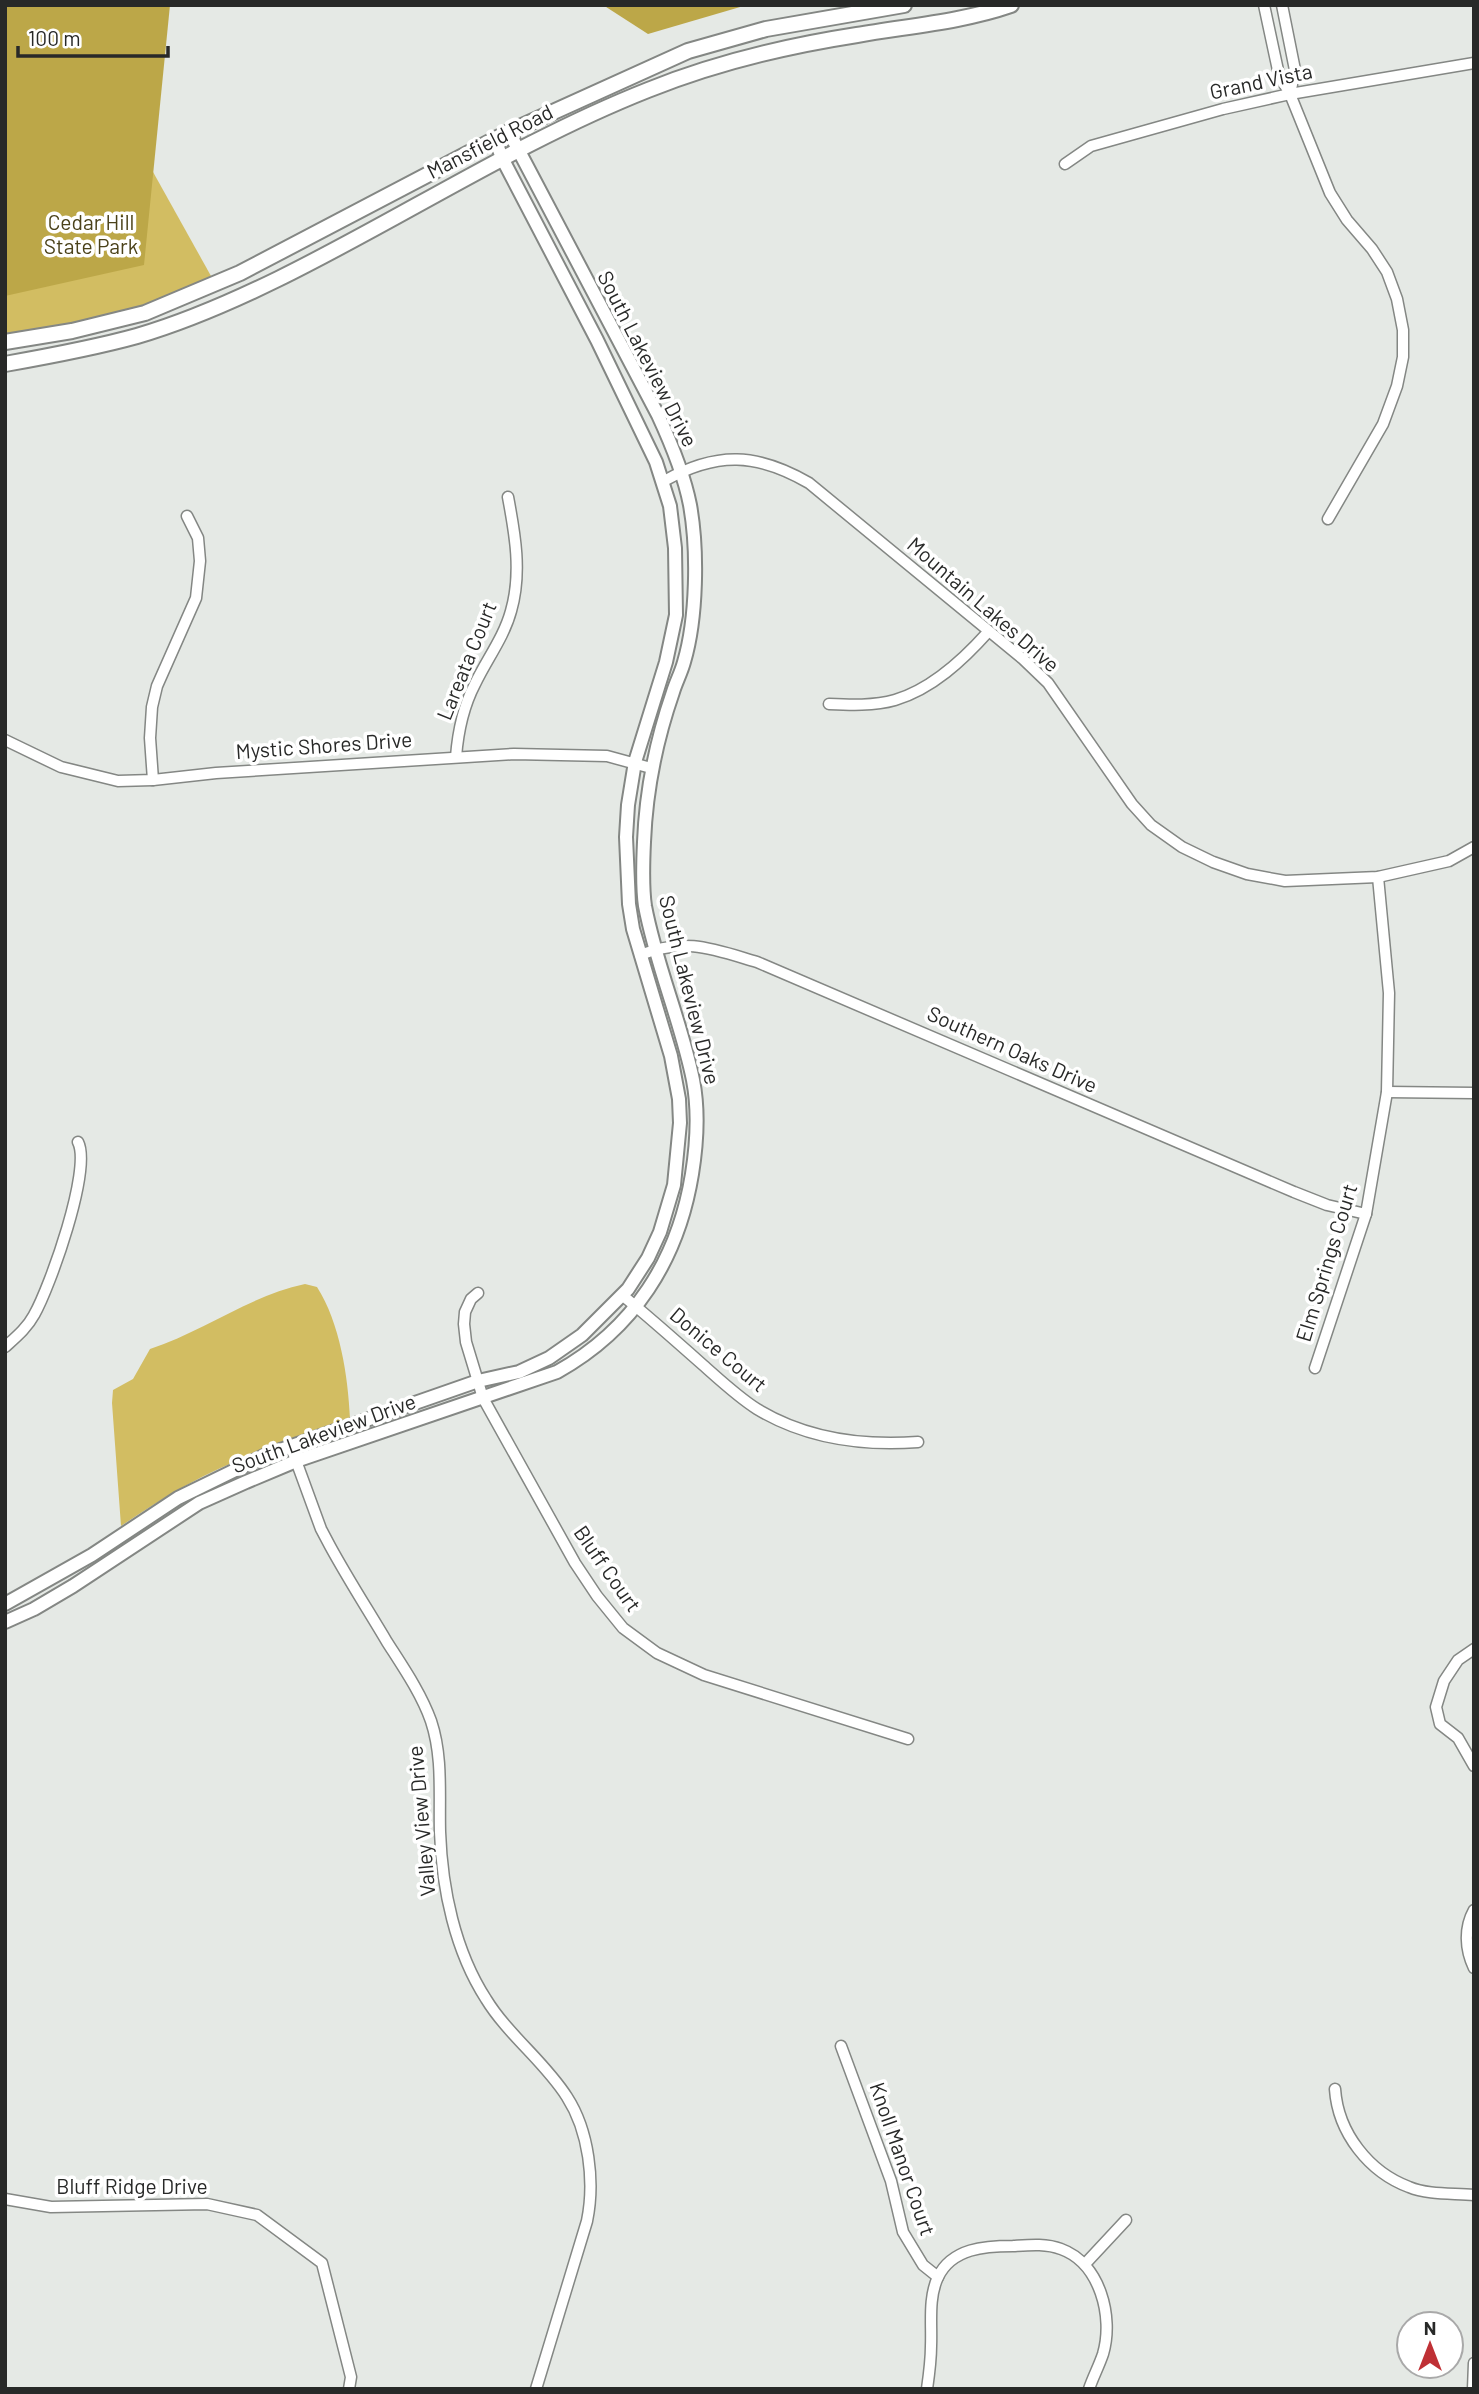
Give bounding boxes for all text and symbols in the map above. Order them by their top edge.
scale bar [18,14,168,58]
text: 100 m [28,25,81,50]
street label: Grand Vista [1207,57,1314,104]
street label: Mansfield Road [422,98,557,183]
park label: Cedar Hill State Park [44,209,138,258]
street label: South Lakeview Drive [593,266,704,451]
street label: Mountain Lakes Drive [903,531,1065,677]
street label: Lareata Court [431,598,501,723]
street label: Mystic Shores Drive [235,726,413,763]
street label: South Lakeview Drive [655,892,726,1087]
street label: Southern Oaks Drive [924,1000,1101,1097]
street label: Elm Springs Court [1290,1181,1361,1344]
street label: Donice Court [666,1301,772,1396]
street label: South Lakeview Drive [228,1388,419,1478]
street label: Bluff Court [569,1520,647,1616]
street label: Valley View Drive [401,1745,440,1898]
street label: Knoll Manor Court [865,2079,941,2238]
street label: Bluff Ridge Drive [56,2173,208,2198]
north arrow [1395,2310,1465,2380]
text: N [1424,2316,1436,2339]

